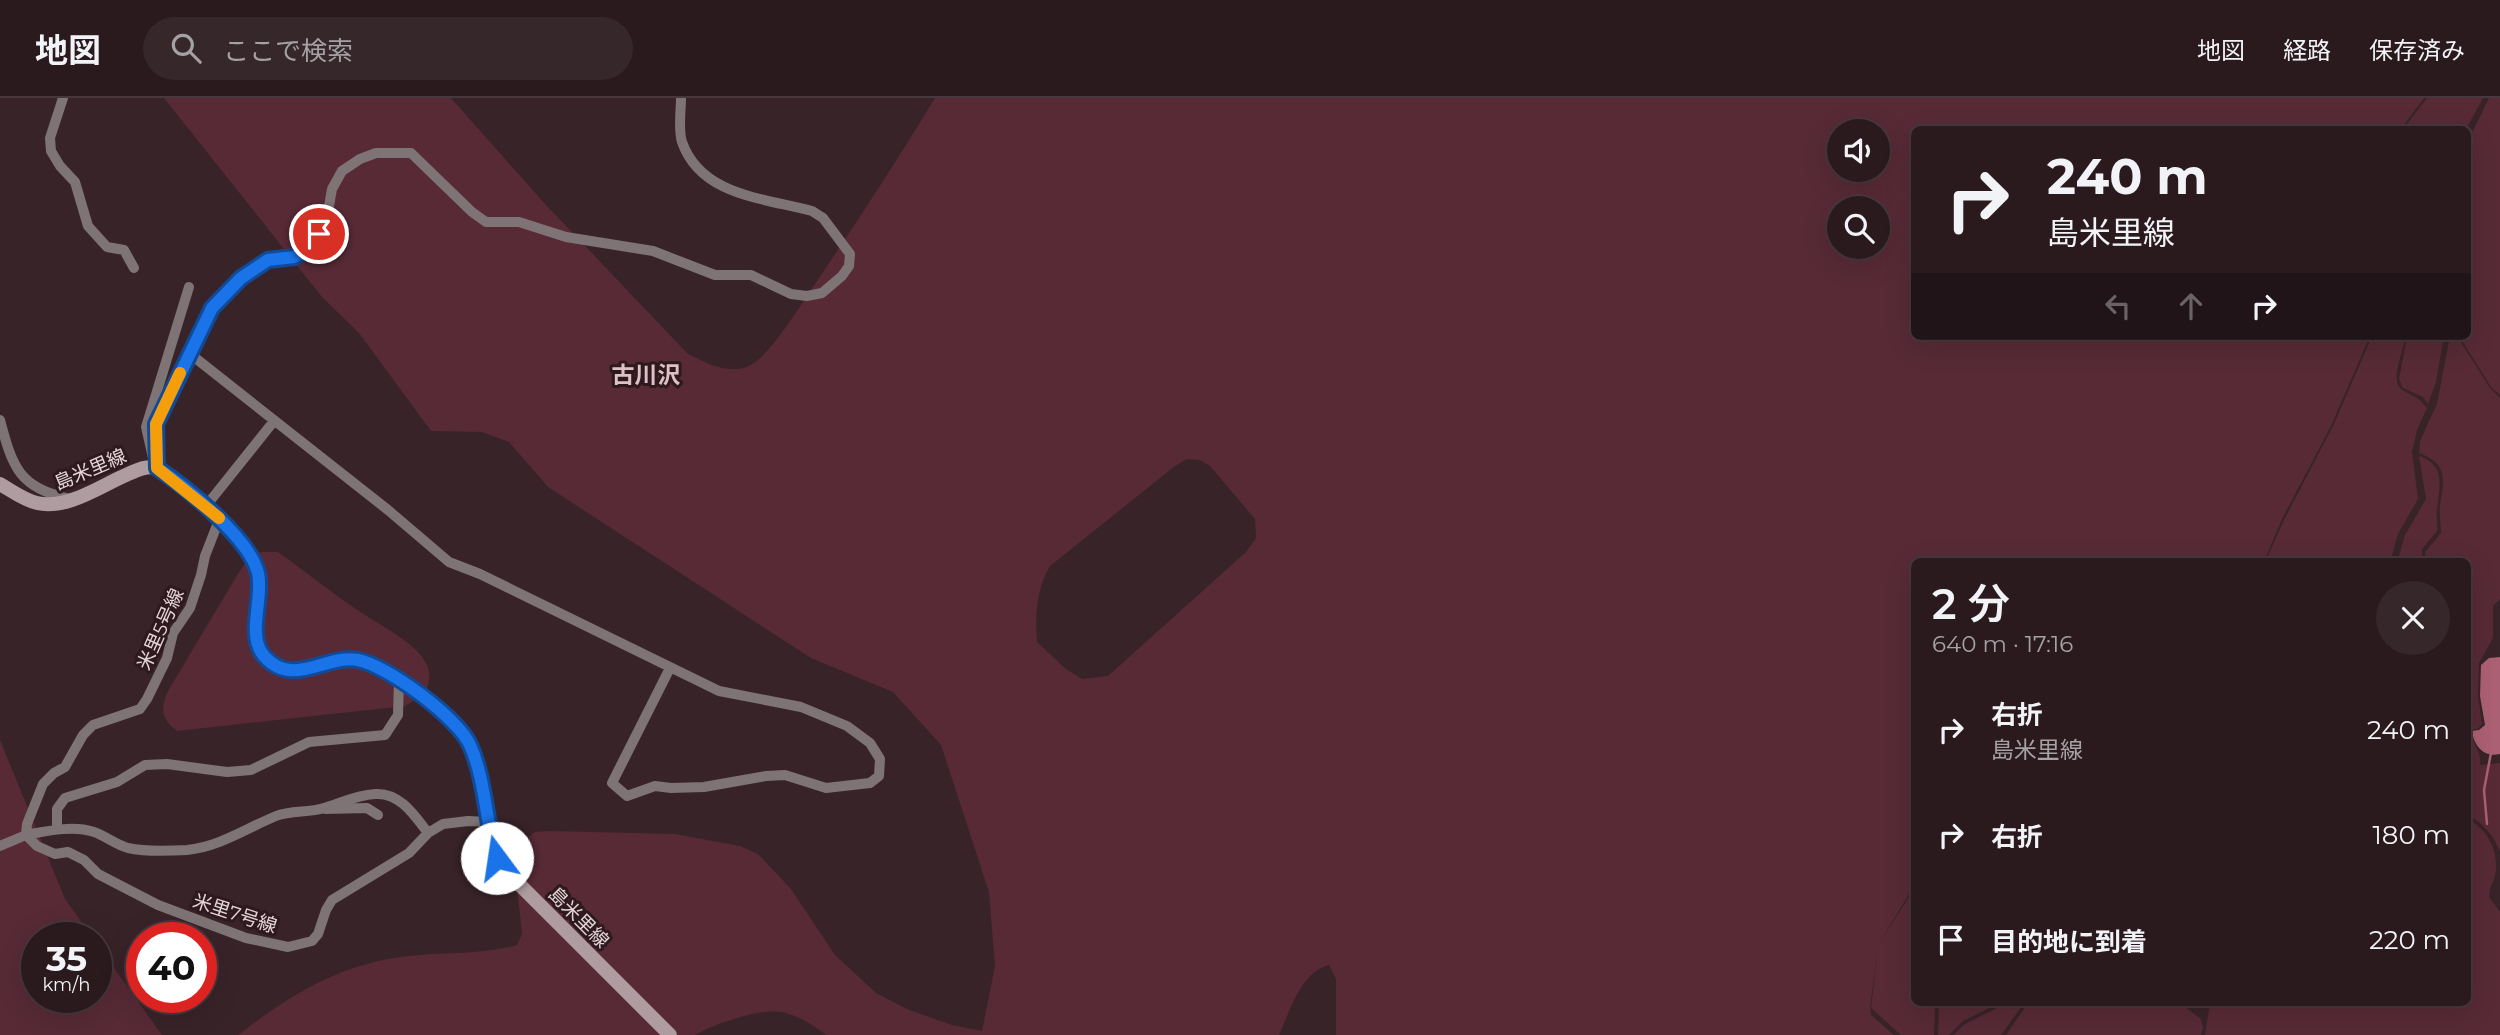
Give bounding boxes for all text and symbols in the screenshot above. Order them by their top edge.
search box [143,17,633,80]
icon: search [167,29,205,67]
text: 地図 [35,30,101,70]
text: ここで検索 [223,35,353,67]
text: 地図 [2197,36,2245,65]
text: 経路 [2283,36,2331,65]
text: 保存済み [2369,36,2465,65]
map controls [1827,119,1890,259]
button: sound [1827,119,1890,182]
text: 240 m [2047,147,2208,206]
icon: right [1932,154,2023,245]
button: search [1827,196,1890,259]
pin [289,204,349,264]
text: 島米里線 [2047,213,2175,252]
icon: arrive [300,215,338,253]
icon: left [2099,287,2137,325]
icon: ahead [2172,287,2210,325]
icon: right [2245,287,2283,325]
district label: 古川沢 [612,361,681,389]
street label: 島米里線 [51,444,130,495]
text: 2 分 [1932,578,2010,630]
button: close [2376,581,2450,655]
street label: 米里5号線 [132,585,189,674]
text: 640 m · 17:16 [1932,630,2073,658]
text: 右折 [1991,699,2043,731]
icon: right [1932,711,1970,749]
text: 240 m [2367,714,2450,746]
text: 島米里線 [1991,736,2083,764]
icon: right [1932,816,1970,854]
text: 180 m [2372,819,2450,851]
position arrow [460,821,534,895]
text: 右折 [1991,821,2043,853]
street label: 島米里線 [544,882,614,952]
street label: 米里7号線 [190,889,280,938]
icon: arrive [1932,921,1970,959]
speed limit sign: 40 [126,922,217,1013]
text: 220 m [2369,924,2450,956]
text: 目的地に到着 [1991,926,2147,958]
text: 35 [46,937,87,980]
text: km/h [42,974,91,996]

